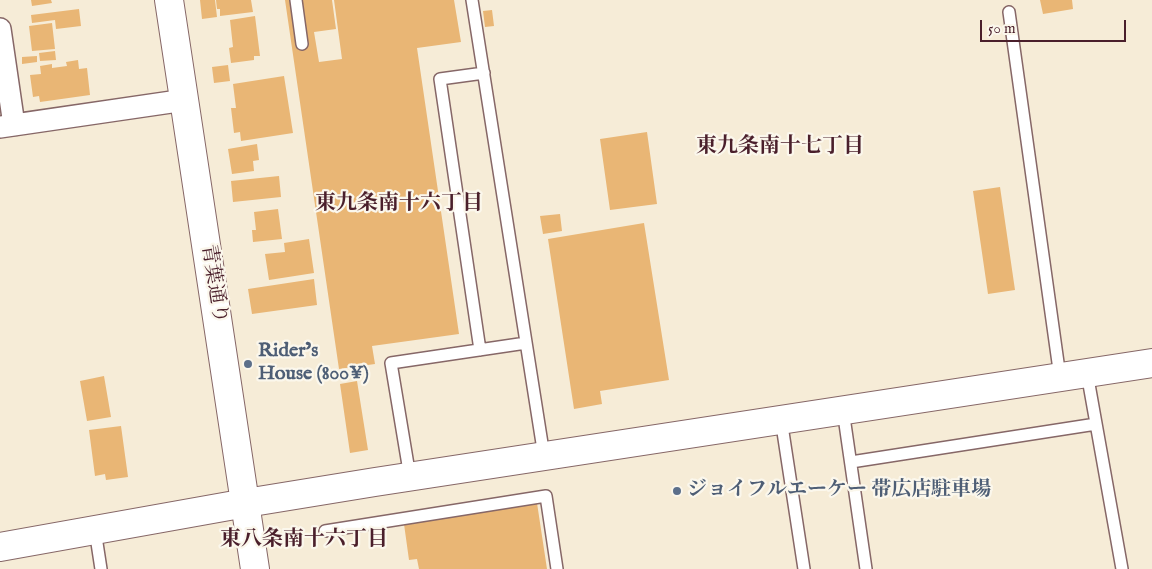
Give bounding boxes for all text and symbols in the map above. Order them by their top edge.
scale bar [982,10,1128,42]
text: 50 m [988,19,1016,38]
district label: 東九条南十七丁目 [696,135,864,161]
district label: 東九条南十六丁目 [315,192,483,218]
street label: 青葉通り [195,243,231,325]
place label: Rider’s House (800¥) [258,340,369,387]
marker: Rider’s House (800¥) [242,358,254,370]
place label: ジョイフルエーケー 帯広店駐車場 [687,479,991,503]
marker: ジョイフルエーケー 帯広店駐車場 [671,485,683,497]
district label: 東八条南十六丁目 [220,528,388,554]

